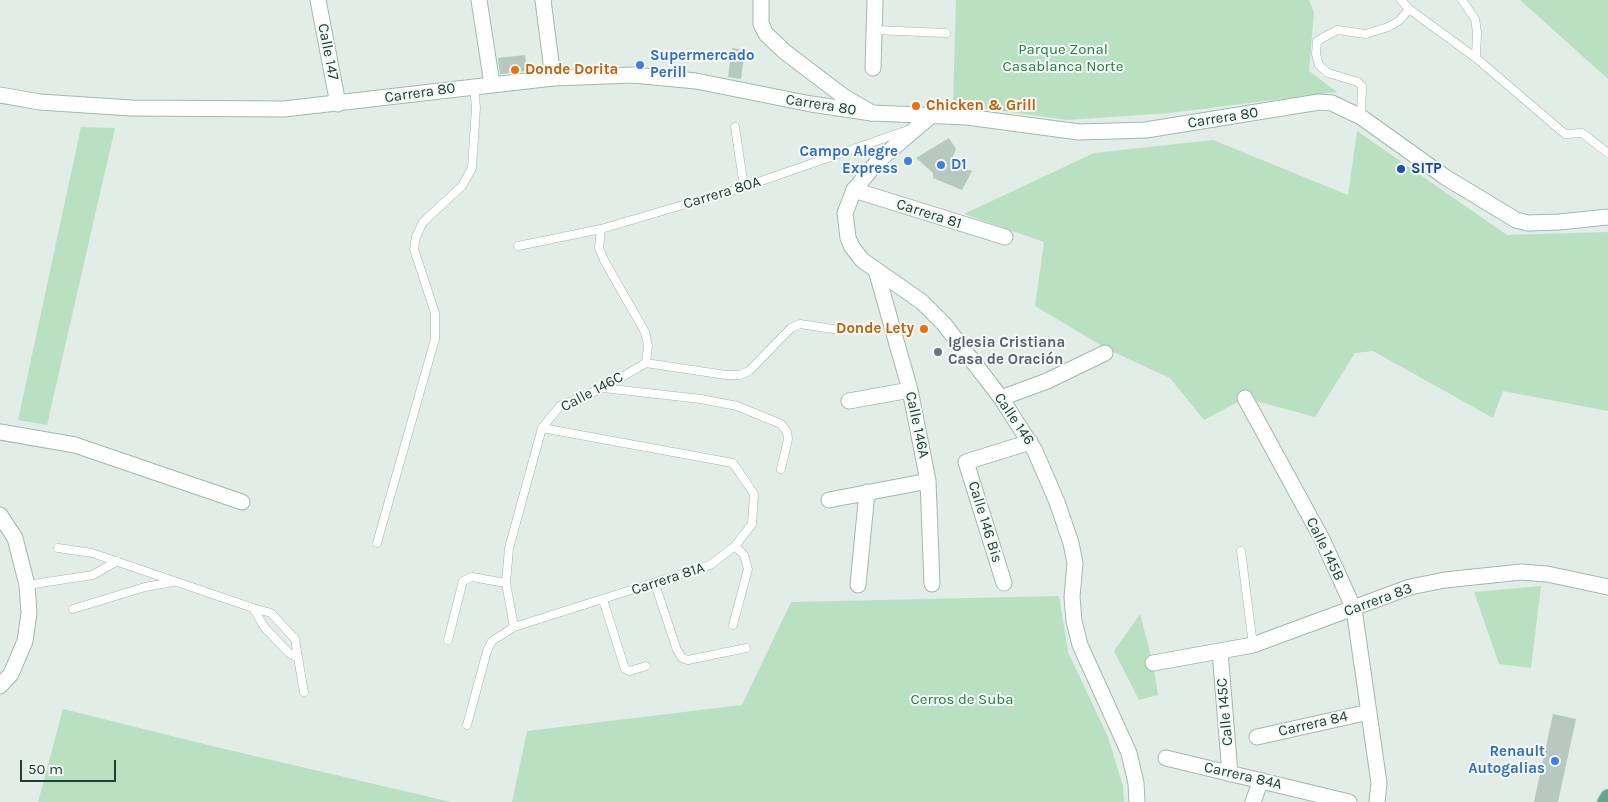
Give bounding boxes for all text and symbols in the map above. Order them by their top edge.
street label: Calle 147 [314,22,342,82]
park label: Parque Zonal Casablanca Norte [1003,41,1123,76]
place label: Supermercado Perill [650,47,754,82]
marker: Supermercado Perill [634,59,646,71]
place label: Donde Dorita [525,61,618,79]
marker: Donde Dorita [509,64,521,76]
street label: Carrera 80 [383,79,457,107]
street label: Carrera 80 [784,91,858,119]
place label: Chicken & Grill [926,97,1036,115]
marker: Chicken & Grill [910,100,922,112]
street label: Carrera 80 [1186,104,1260,132]
place label: Campo Alegre Express [800,143,898,178]
marker: Campo Alegre Express [902,155,914,167]
place label: D1 [951,156,967,174]
marker: D1 [935,159,947,171]
place label: SITP [1411,160,1442,178]
marker: SITP [1395,163,1407,175]
street label: Carrera 80A [681,173,763,213]
street label: Carrera 81 [894,195,964,233]
place label: Donde Lety [836,320,914,338]
marker: Donde Lety [918,323,930,335]
place label: Iglesia Cristiana Casa de Oración [948,334,1065,369]
marker: Iglesia Cristiana Casa de Oración [932,346,944,358]
street label: Calle 146C [558,368,626,416]
street label: Calle 146 [990,389,1038,449]
street label: Calle 146A [901,390,933,460]
street label: Calle 146 Bis [964,479,1006,565]
street label: Calle 145B [1302,514,1348,584]
street label: Carrera 81A [629,559,707,599]
street label: Carrera 83 [1341,579,1415,621]
street label: Calle 145C [1213,677,1237,747]
park label: Cerros de Suba [911,691,1013,709]
street label: Carrera 84 [1276,707,1350,741]
place label: Renault Autogalias [1468,743,1545,778]
scale bar [22,750,119,782]
marker: Renault Autogalias [1549,755,1561,767]
street label: Carrera 84A [1202,758,1284,794]
text: 50 m [28,760,63,778]

